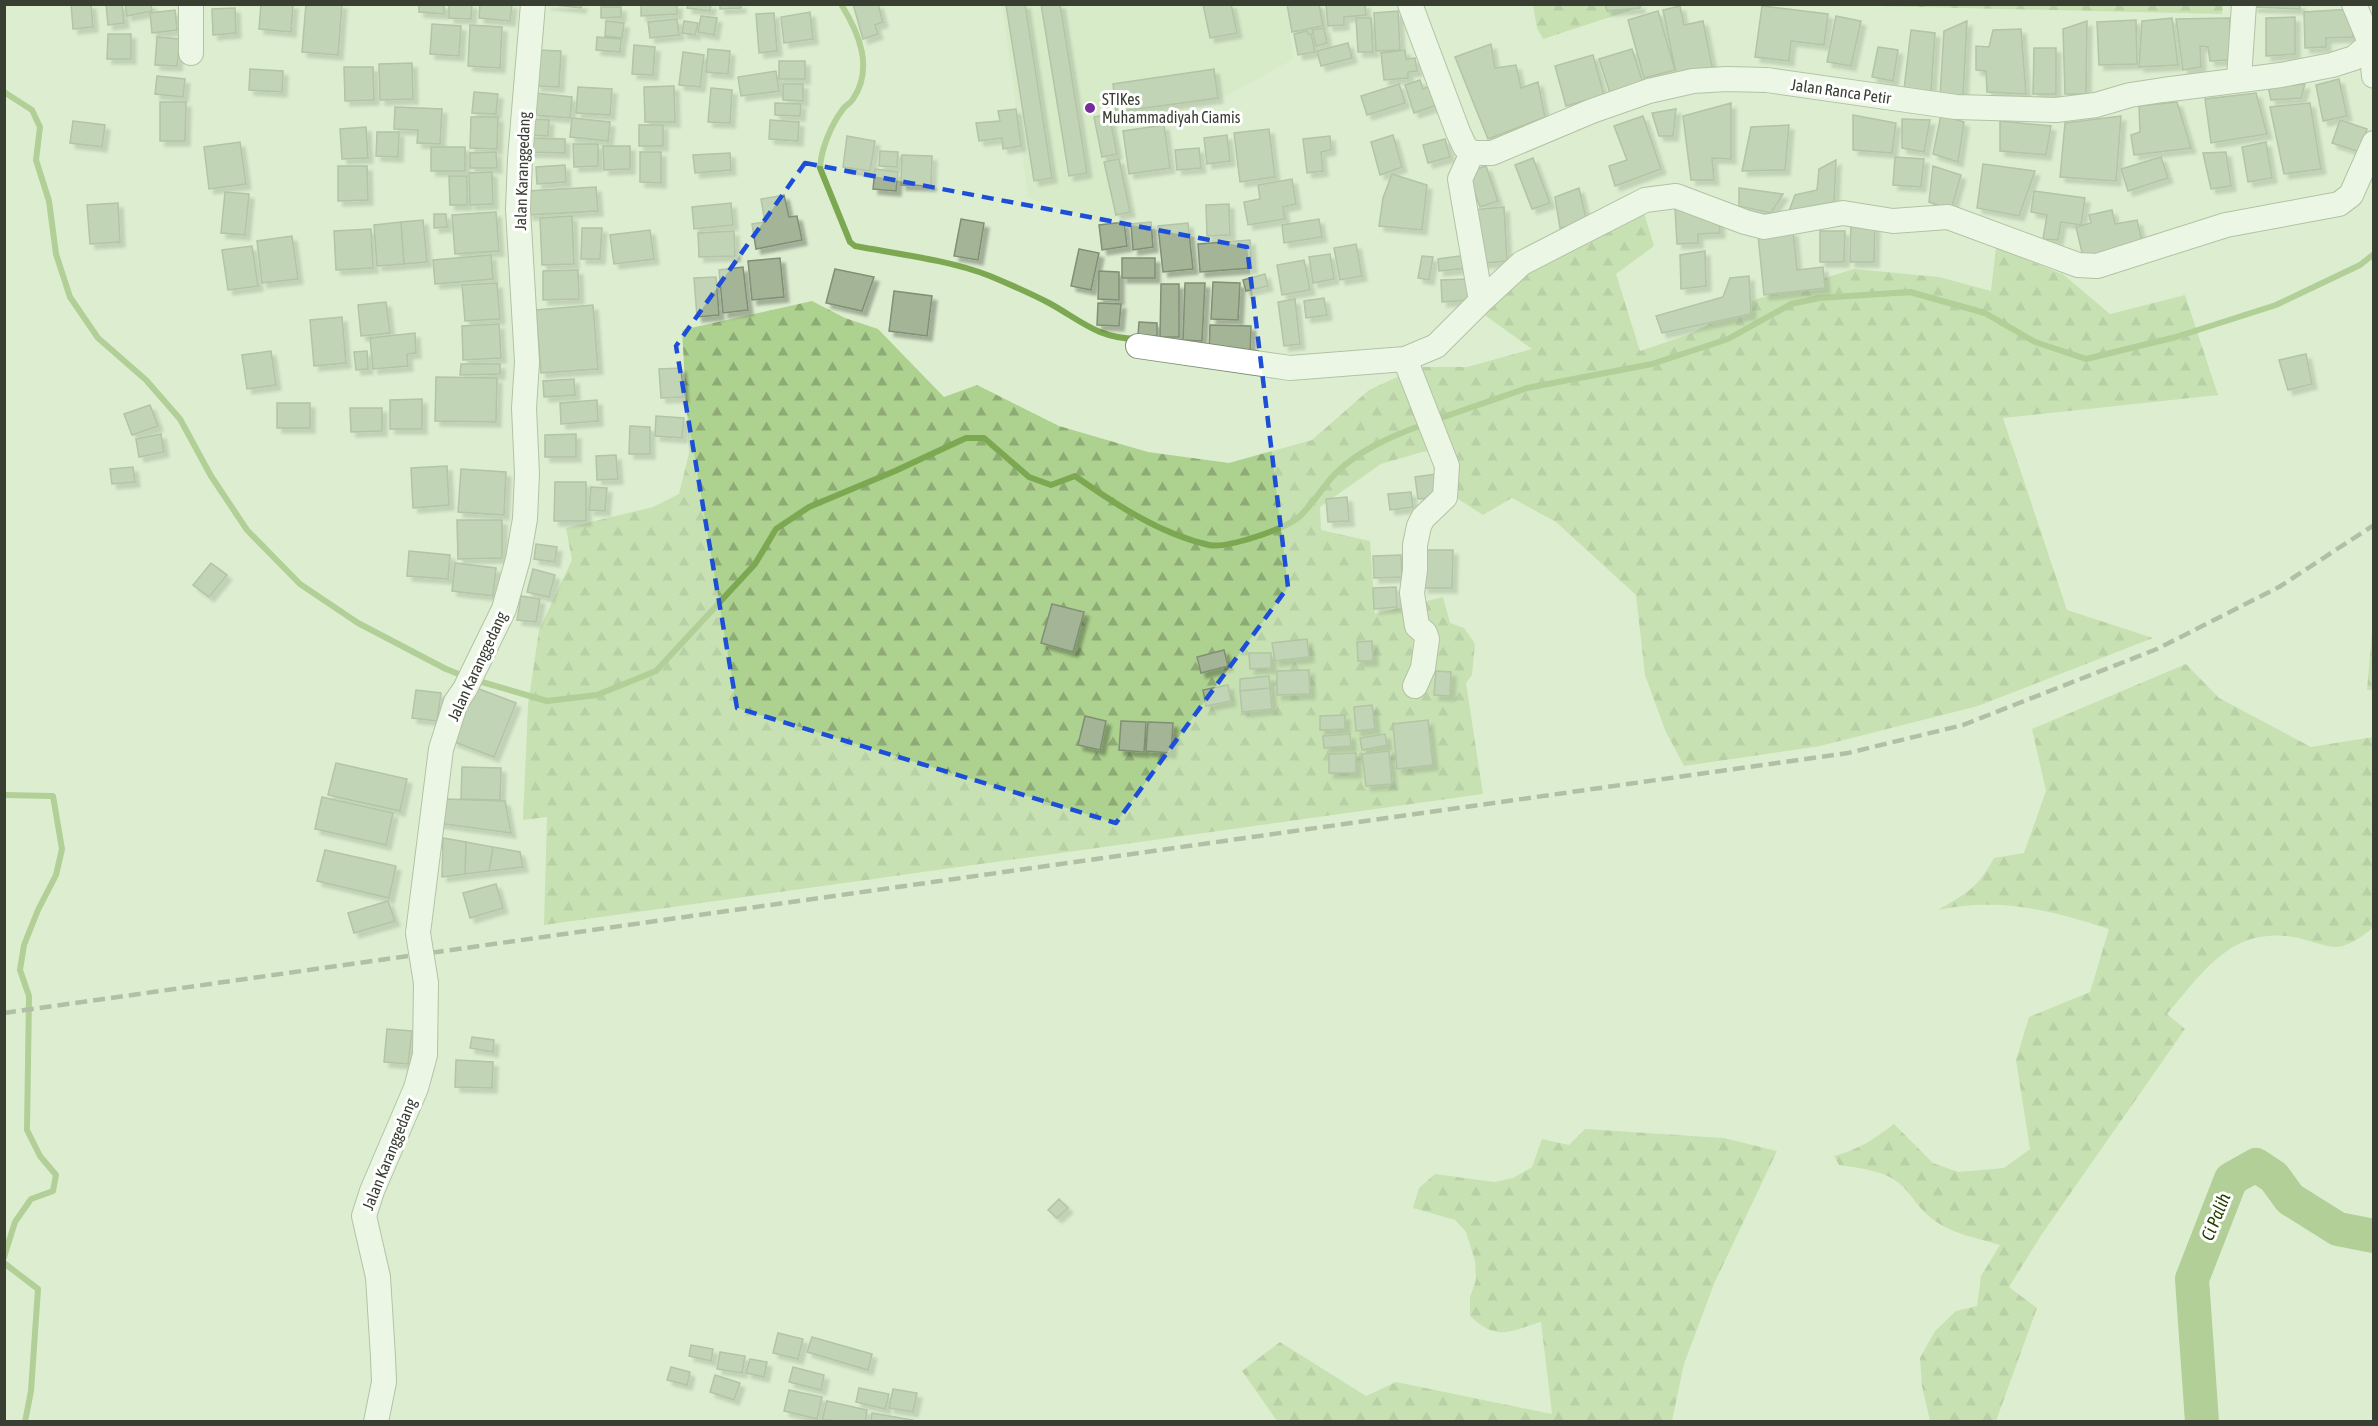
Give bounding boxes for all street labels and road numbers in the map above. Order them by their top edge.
street label: Jalan Ranca Petir [1790,75,1892,107]
street label: Jalan Karanggedang [511,111,534,231]
street label: Jalan Karanggedang [444,608,511,724]
street label: Jalan Karanggedang [358,1095,421,1213]

